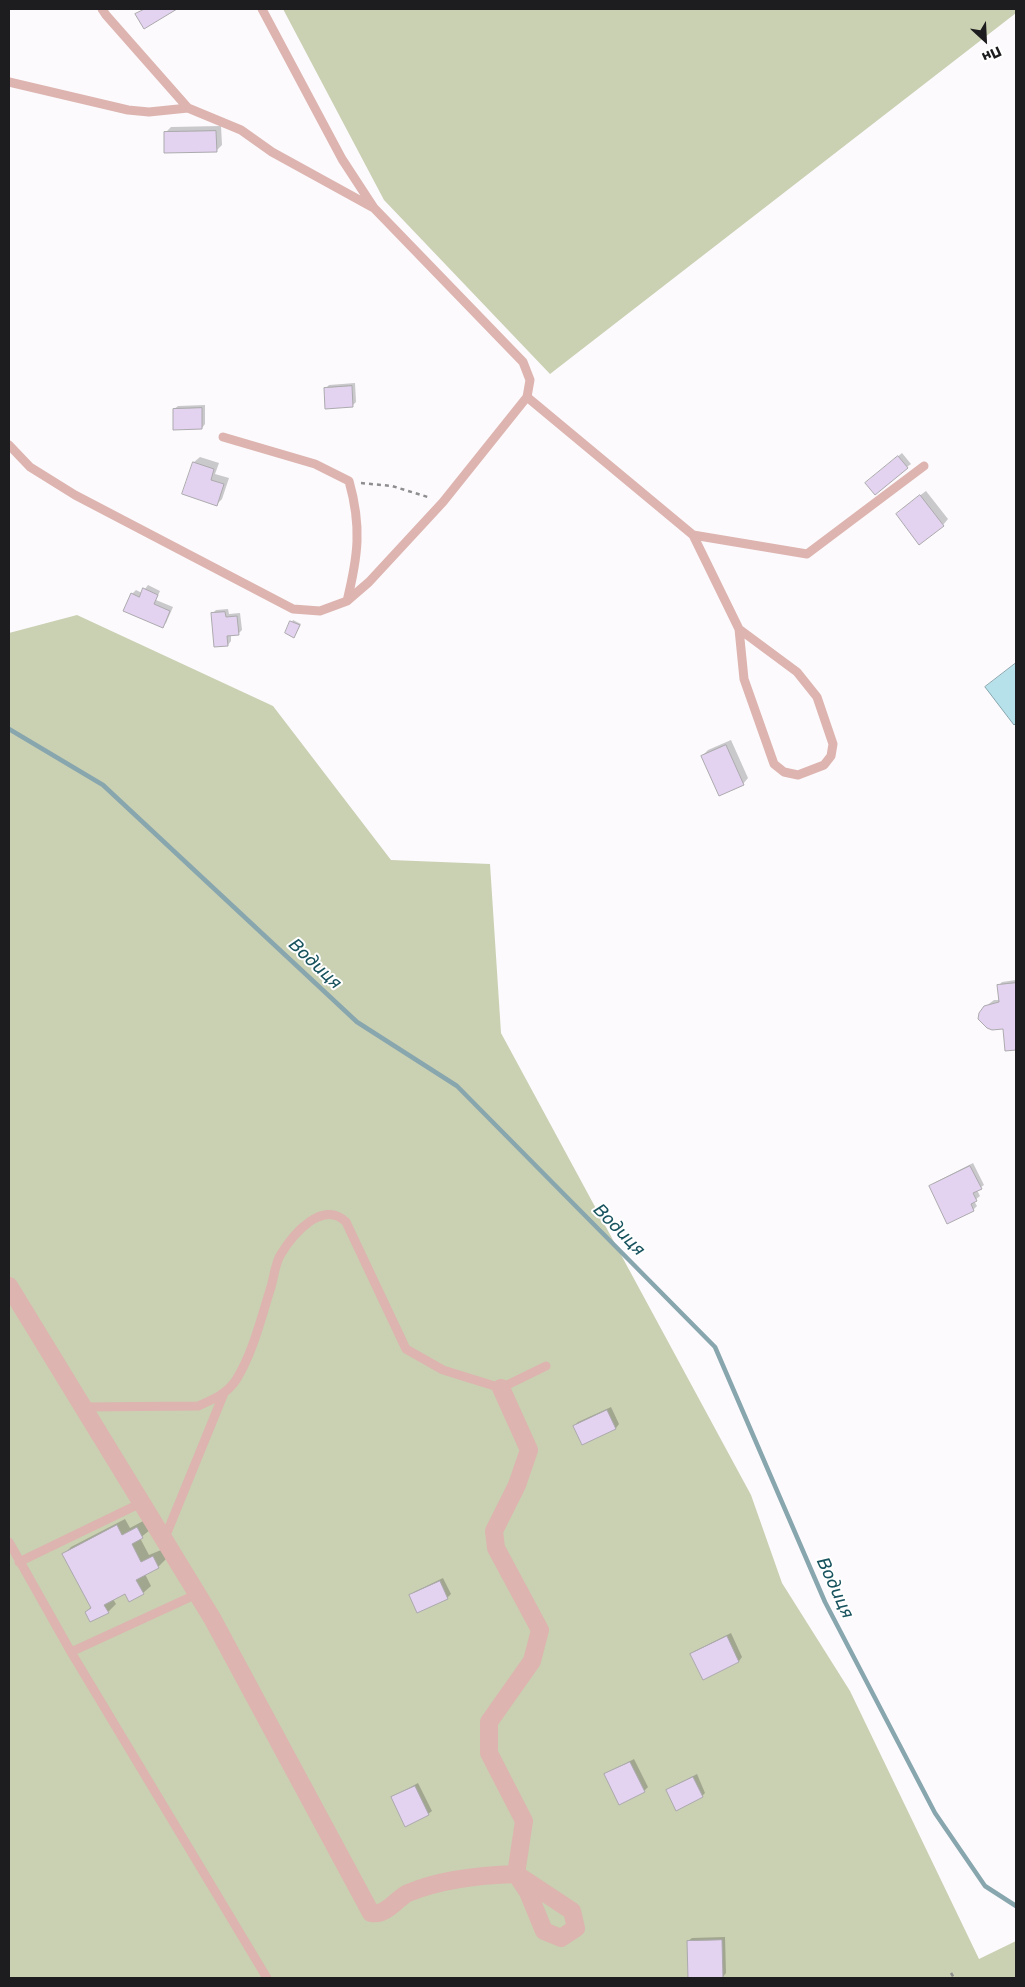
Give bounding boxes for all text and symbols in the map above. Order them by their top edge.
north arrow [960,15,1010,65]
text: Пн [979,42,1004,66]
water label: Водиця [284,934,346,994]
water label: Водиця [588,1199,650,1261]
water label: Водиця [812,1554,858,1622]

